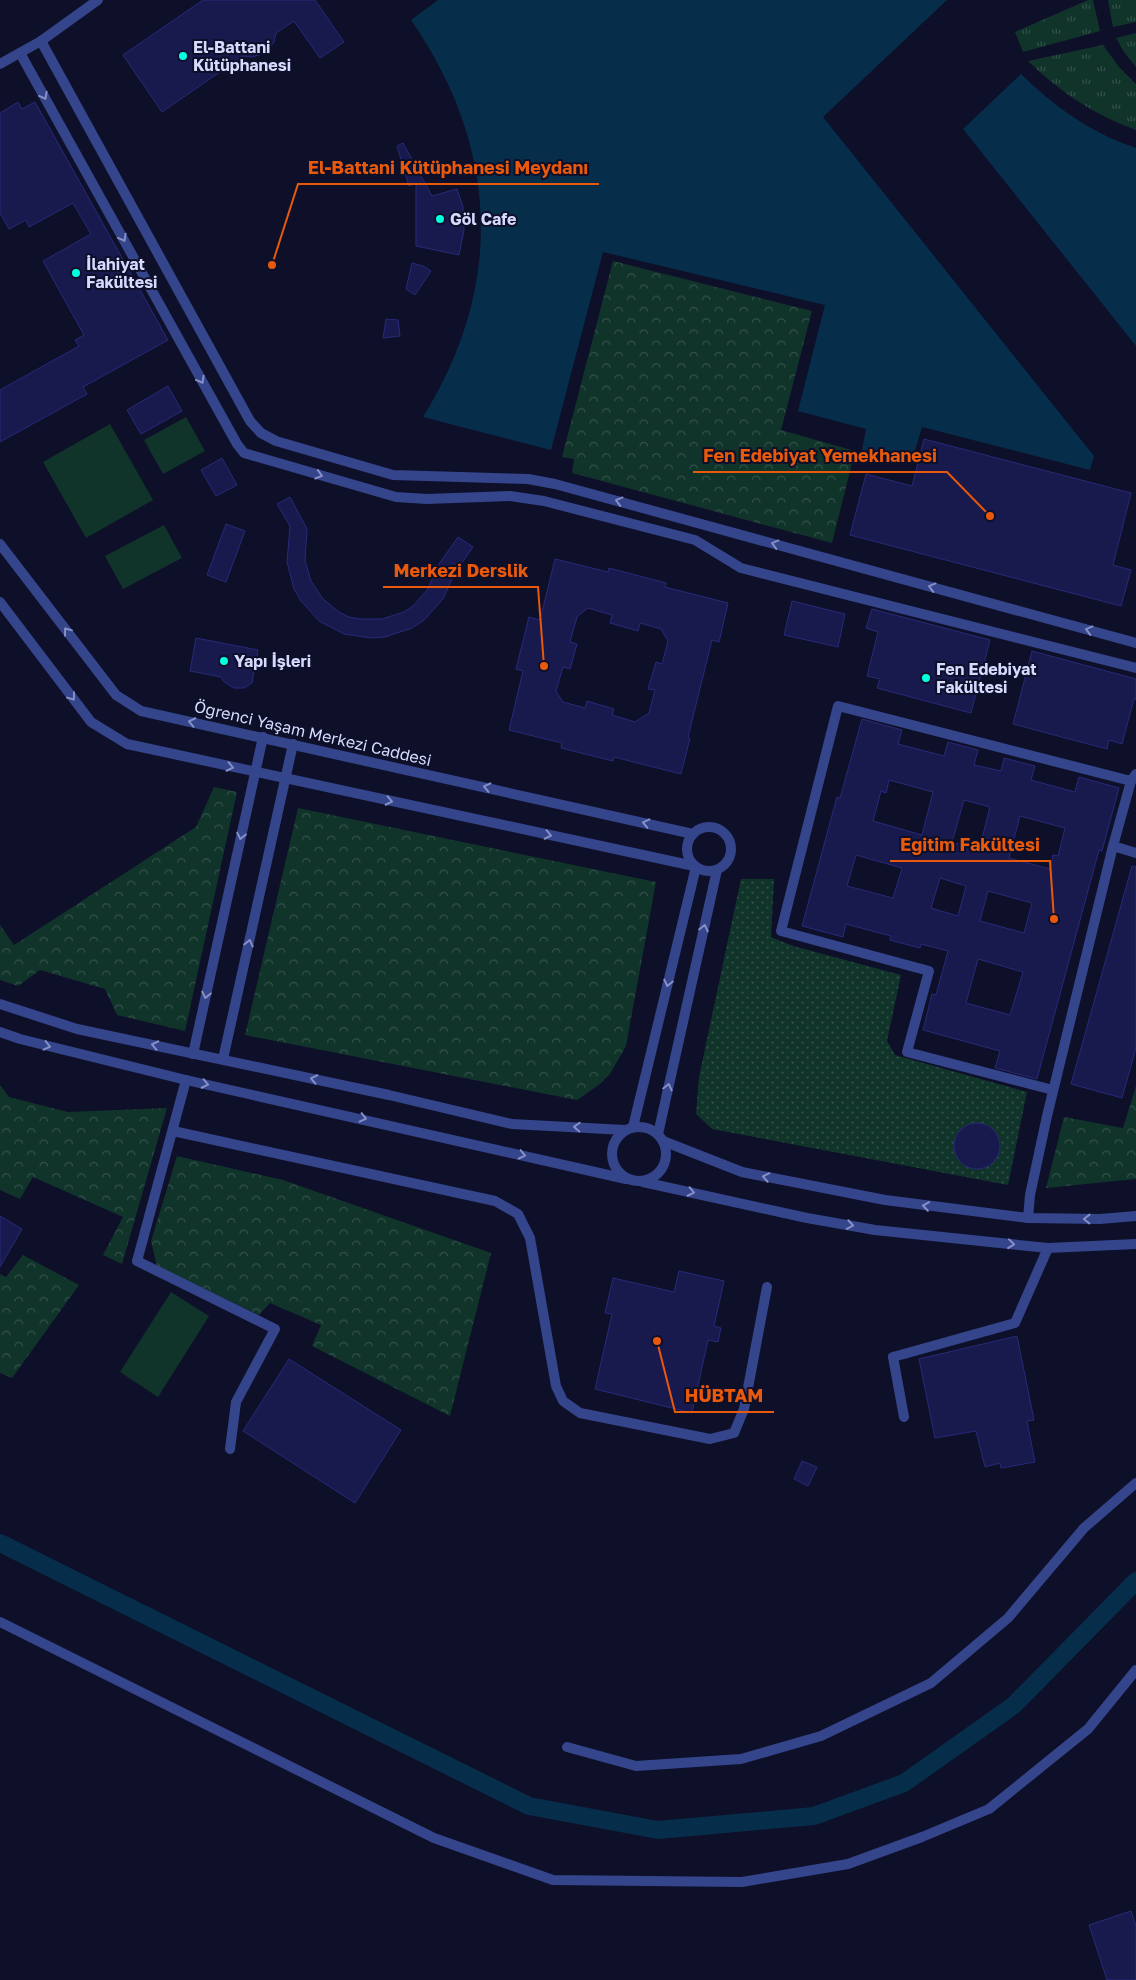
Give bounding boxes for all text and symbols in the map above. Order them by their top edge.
place label: El-Battani Kütüphanesi [193,37,291,75]
marker: El-Battani Kütüphanesi [177,50,189,62]
one-way arrow [38,90,48,99]
callout: El-Battani Kütüphanesi Meydanı [298,151,599,184]
text: El-Battani Kütüphanesi Meydanı [308,156,588,178]
place label: Göl Cafe [450,209,517,229]
marker: Göl Cafe [434,213,446,225]
one-way arrow [117,232,127,241]
place label: İlahiyat Fakültesi [86,254,158,292]
marker: İlahiyat Fakültesi [70,267,82,279]
one-way arrow [195,375,205,384]
callout: Fen Edebiyat Yemekhanesi [693,439,947,472]
text: Fen Edebiyat Yemekhanesi [703,444,937,466]
one-way arrow [314,469,322,479]
one-way arrow [615,497,623,507]
one-way arrow [772,540,780,550]
callout: Merkezi Derslik [383,554,538,587]
text: Merkezi Derslik [394,559,529,581]
one-way arrow [929,583,937,593]
one-way arrow [1085,625,1093,636]
one-way arrow [64,627,73,636]
place label: Yapı İşleri [234,651,311,671]
marker: Yapı İşleri [218,655,230,667]
place label: Fen Edebiyat Fakültesi [936,659,1037,697]
marker: Fen Edebiyat Fakültesi [920,672,932,684]
one-way arrow [66,691,74,700]
street label: Öğrenci Yaşam Merkezi Caddesi [192,696,434,770]
one-way arrow [187,717,196,728]
one-way arrow [226,761,235,772]
one-way arrow [483,782,492,793]
one-way arrow [385,795,394,806]
one-way arrow [641,818,650,829]
callout: Eğitim Fakültesi [890,828,1050,861]
one-way arrow [544,829,553,840]
one-way arrow [236,832,247,841]
text: Eğitim Fakültesi [900,833,1040,855]
one-way arrow [698,924,709,933]
one-way arrow [243,939,254,948]
one-way arrow [663,978,674,987]
one-way arrow [201,990,212,999]
one-way arrow [42,1040,50,1050]
one-way arrow [151,1041,160,1051]
one-way arrow [310,1074,319,1085]
one-way arrow [200,1078,209,1089]
one-way arrow [662,1082,673,1091]
one-way arrow [359,1112,368,1123]
one-way arrow [572,1122,580,1133]
one-way arrow [517,1149,526,1160]
one-way arrow [761,1172,770,1183]
one-way arrow [686,1186,695,1197]
one-way arrow [921,1201,929,1212]
one-way arrow [1083,1214,1091,1224]
one-way arrow [845,1220,854,1230]
one-way arrow [1007,1238,1015,1249]
callout: HÜBTAM [675,1379,774,1412]
text: HÜBTAM [685,1384,763,1406]

